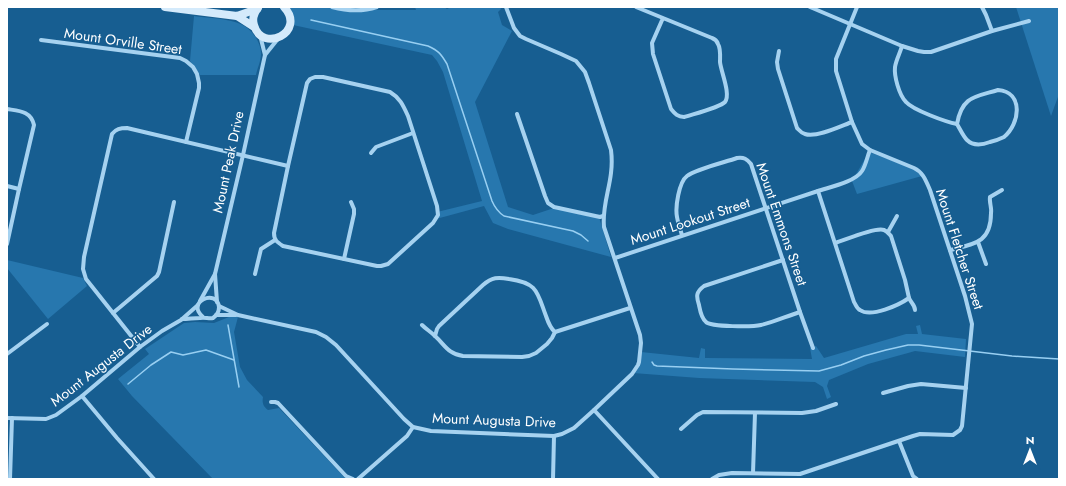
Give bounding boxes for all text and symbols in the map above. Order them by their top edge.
street label: Mount Orville Street [63,23,184,59]
street label: Mount Peak Drive [207,109,249,215]
street label: Mount Emmons Street [752,160,813,289]
street label: Mount Fletcher Street [931,186,989,312]
street label: Mount Lookout Street [628,192,753,250]
street label: Mount Augusta Drive [46,319,156,411]
street label: Mount Augusta Drive [432,408,556,432]
north arrow [1010,430,1050,470]
text: N [1026,432,1034,448]

